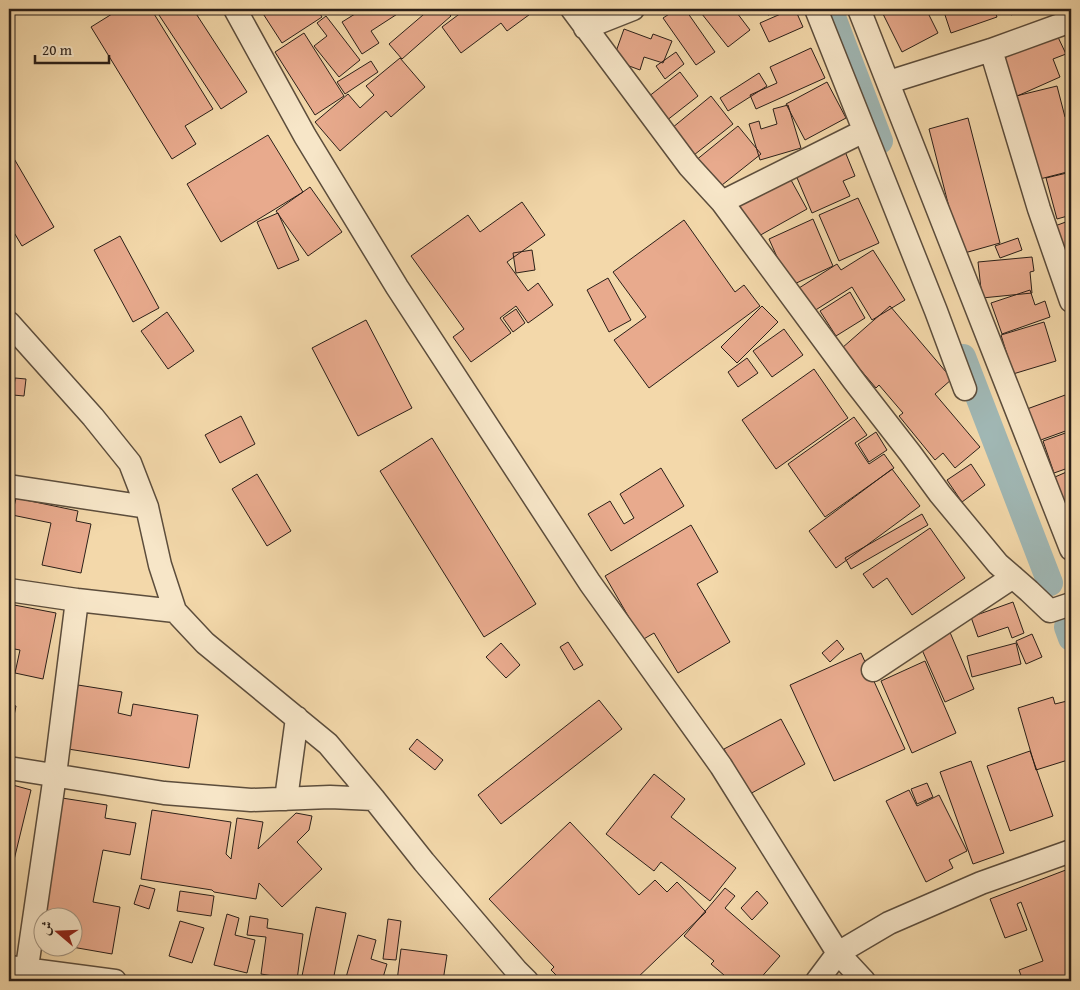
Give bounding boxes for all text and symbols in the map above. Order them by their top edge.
scale bar [35,32,109,64]
text: 20 m [42,39,73,60]
north arrow [32,908,82,958]
text: ش [34,918,57,938]

